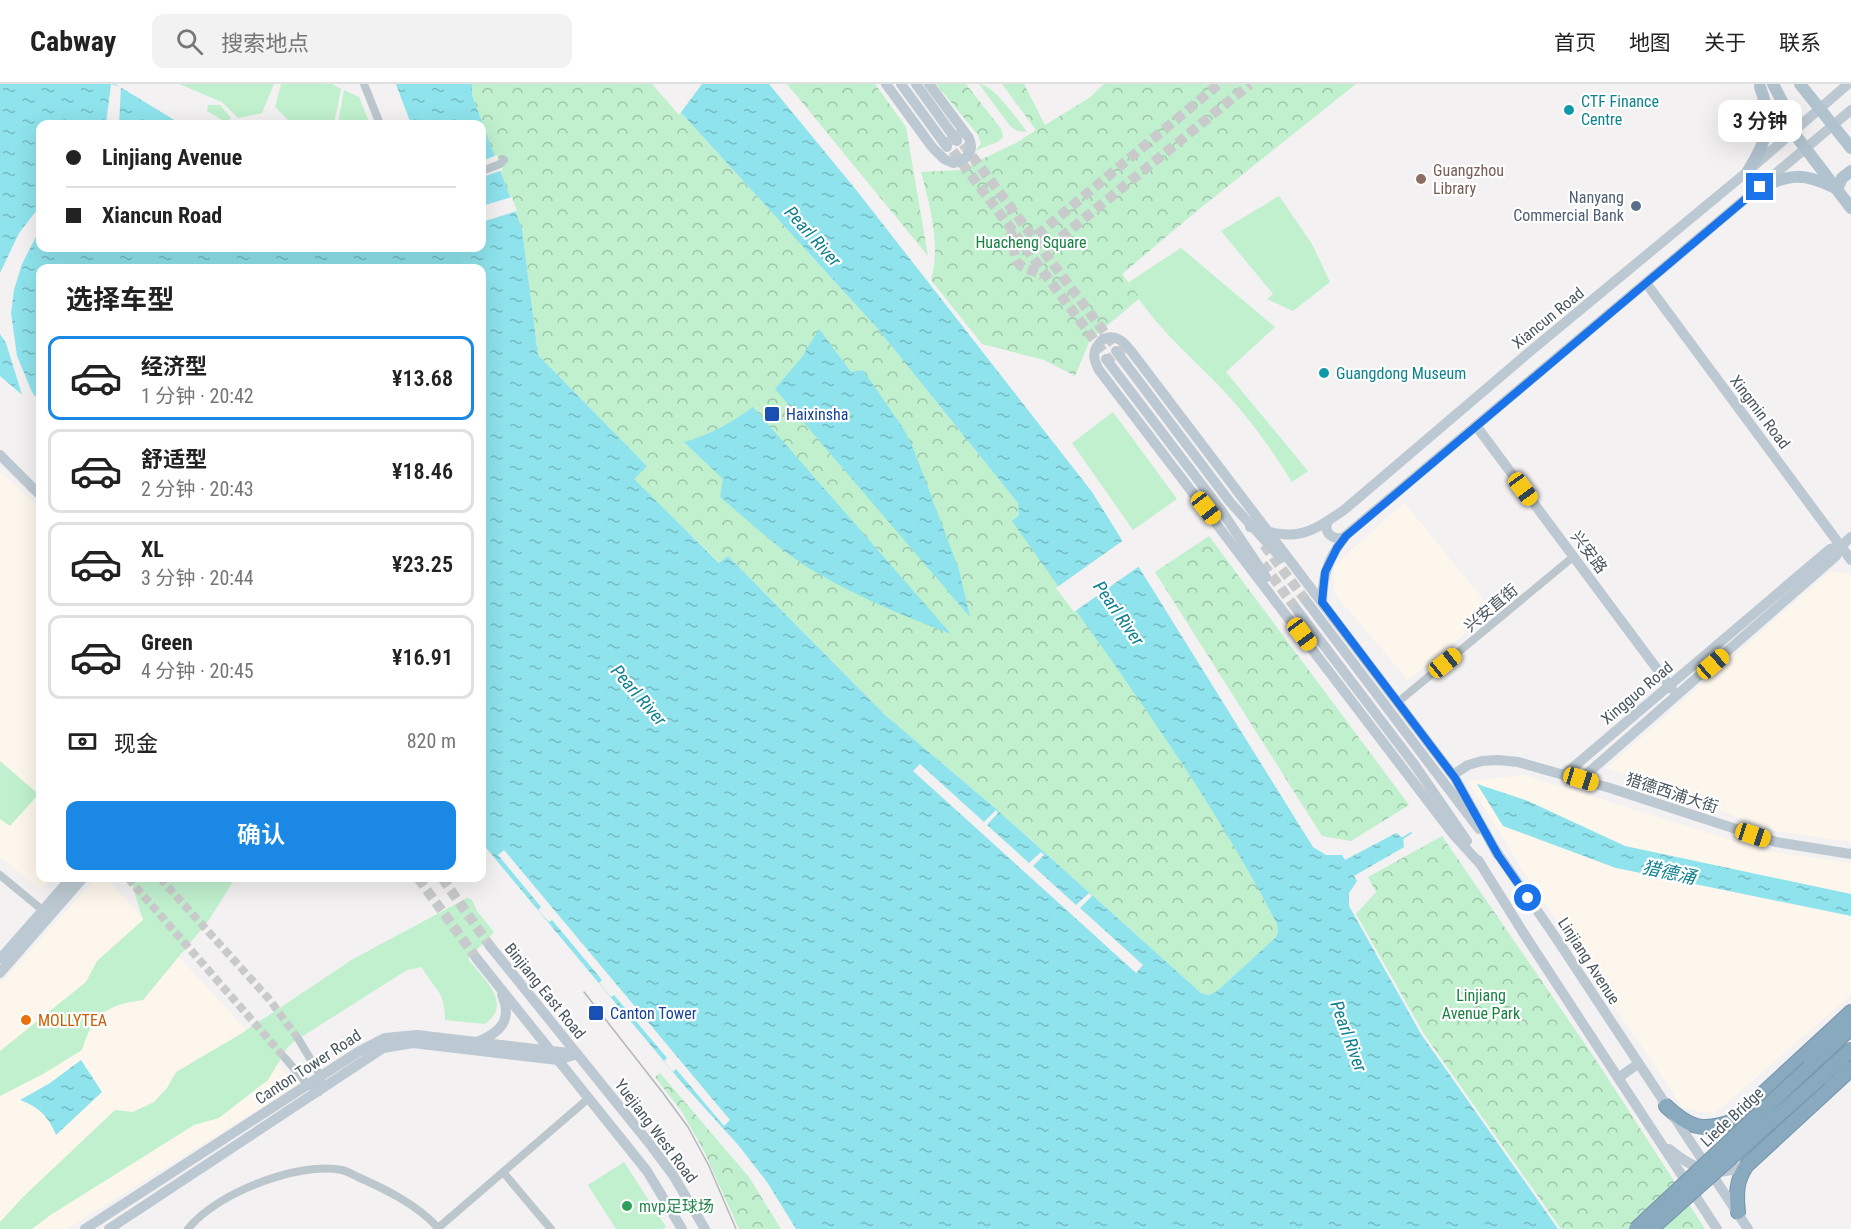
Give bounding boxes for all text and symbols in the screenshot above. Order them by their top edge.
search box [152,14,572,68]
text: Cabway [30,25,116,58]
icon: search [173,25,206,58]
text: 搜索地点 [221,31,309,56]
text: 首页 [1554,31,1596,55]
text: 地图 [1629,31,1671,55]
text: 关于 [1704,31,1746,55]
text: 联系 [1779,31,1821,55]
place label: CTF Finance Centre [1581,92,1659,129]
callout: 3 分钟 [1718,100,1802,142]
marker: CTF Finance Centre [1562,103,1576,117]
text: 3 分钟 [1733,109,1787,133]
text: Linjiang Avenue [102,145,242,170]
place label: Guangzhou Library [1433,161,1504,198]
marker: Guangzhou Library [1414,172,1428,186]
route end [1746,173,1773,200]
place label: Nanyang Commercial Bank [1513,188,1625,225]
marker: Nanyang Commercial Bank [1629,199,1643,213]
water label: Pearl River [781,202,846,271]
text: Xiancun Road [102,203,222,228]
park label: Huacheng Square [975,233,1087,252]
street label: Xiancun Road [1508,283,1588,353]
text: 选择车型 [66,284,174,316]
icon: car [69,351,123,405]
text: 经济型 [141,354,207,379]
place label: Guangdong Museum [1336,364,1466,383]
text: ¥13.68 [392,366,453,391]
marker: Guangdong Museum [1317,366,1331,380]
street label: Xingmin Road [1726,371,1794,453]
text: 1 分钟 · 20:42 [141,384,254,408]
marker: Haixinsha [763,405,781,423]
place label: Haixinsha [786,405,848,424]
icon: car [69,444,123,498]
text: 舒适型 [141,447,207,472]
text: ¥18.46 [392,459,453,484]
car [1505,469,1541,509]
text: 2 分钟 · 20:43 [141,477,254,501]
car [1188,488,1224,528]
street label: 兴安路 [1567,527,1611,577]
icon: car [69,537,123,591]
text: XL [141,537,164,562]
text: ¥23.25 [392,552,453,577]
text: 3 分钟 · 20:44 [141,566,254,590]
water label: Pearl River [1089,577,1149,650]
street label: 兴安直街 [1460,580,1522,636]
car [1284,614,1320,654]
icon: car [69,630,123,684]
text: Green [141,630,193,655]
text: ¥16.91 [392,645,453,670]
car [1425,645,1465,681]
car [1694,645,1732,683]
street label: Xingguo Road [1597,658,1677,728]
text: 4 分钟 · 20:45 [141,659,254,683]
water label: Pearl River [607,660,672,730]
icon: cash [66,725,99,758]
text: 820 m [407,729,456,753]
text: 现金 [114,731,158,756]
car [1561,765,1601,793]
street label: 猎德西浦大街 [1623,769,1721,817]
button: 确认 [66,801,456,870]
car [1733,821,1773,849]
water label: 猎德涌 [1640,856,1700,888]
route start [1514,884,1541,911]
street label: Linjiang Avenue [1554,914,1624,1008]
street label: Binjiang East Road [501,939,589,1043]
park label: Linjiang Avenue Park [1442,986,1521,1023]
water label: Pearl River [1327,998,1372,1075]
marker: Canton Tower [587,1004,605,1022]
place label: Canton Tower [610,1004,697,1023]
place label: MOLLYTEA [38,1011,107,1030]
marker: MOLLYTEA [19,1013,33,1027]
street label: Canton Tower Road [252,1026,364,1108]
street label: Yuejiang West Road [611,1075,701,1187]
street label: Liede Bridge [1697,1083,1767,1151]
place label: mvp足球场 [639,1197,714,1216]
marker: mvp足球场 [620,1199,634,1213]

